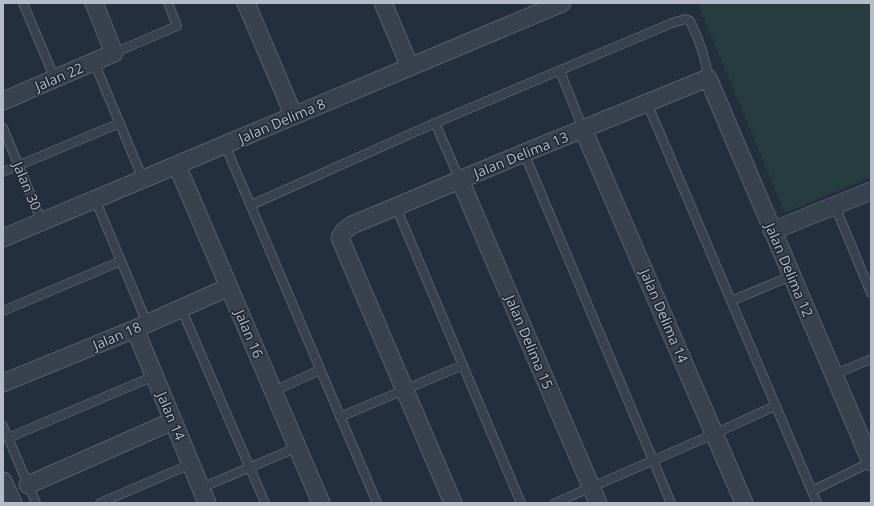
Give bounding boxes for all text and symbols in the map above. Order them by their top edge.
street label: Jalan 22 [30,58,86,96]
street label: Jalan Delima 8 [234,94,328,148]
street label: Jalan Delima 13 [469,127,571,183]
street label: Jalan 30 [8,157,46,213]
street label: Jalan Delima 12 [760,218,818,320]
street label: Jalan Delima 14 [635,264,693,366]
street label: Jalan Delima 15 [500,290,558,392]
street label: Jalan 16 [230,305,268,361]
street label: Jalan 18 [88,317,144,355]
street label: Jalan 14 [152,387,190,443]

